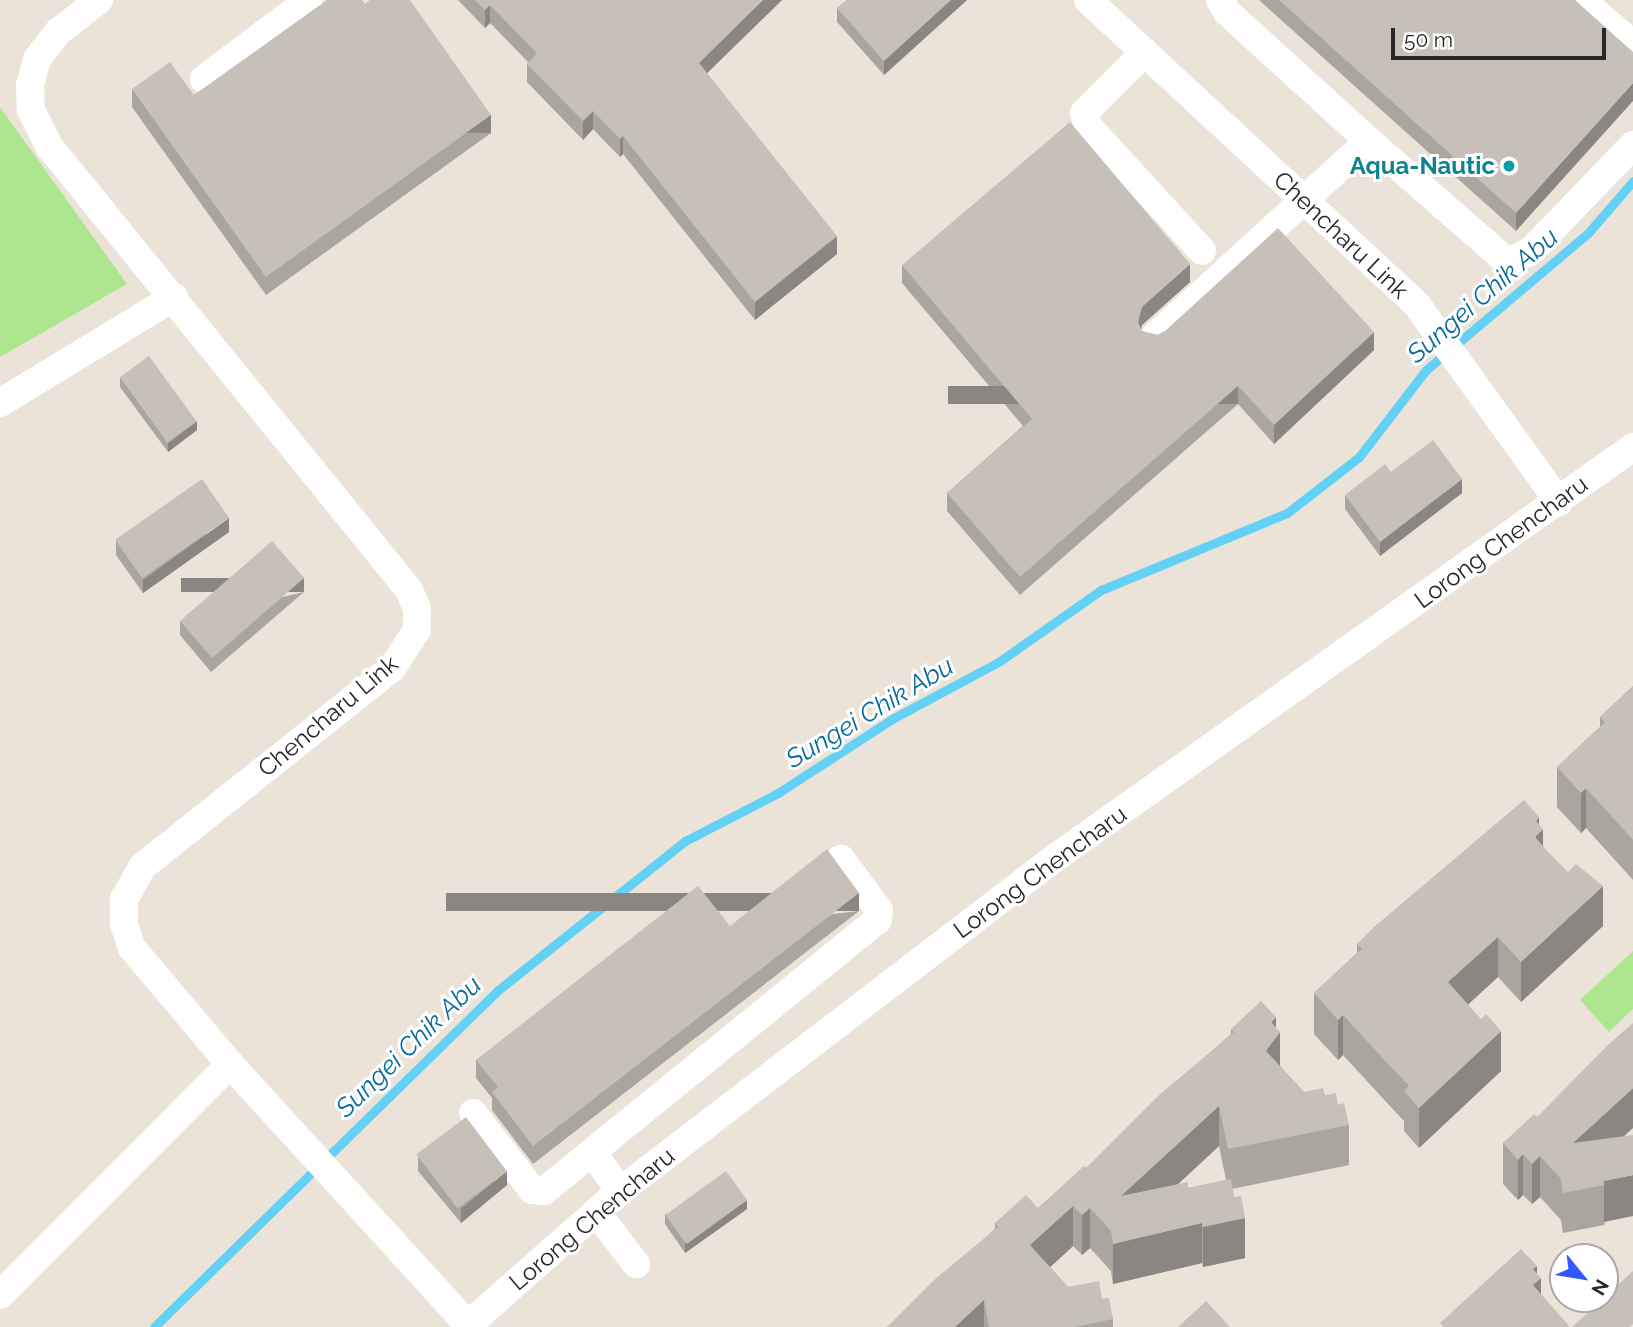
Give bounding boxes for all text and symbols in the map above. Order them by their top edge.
scale bar [1395,14,1610,58]
text: 50 m [1404,27,1453,52]
place label: Aqua-Nautic [1350,152,1495,180]
marker: Aqua-Nautic [1501,158,1517,174]
street label: Chencharu Link [1268,165,1414,305]
water label: Sungei Chik Abu [1401,222,1565,370]
street label: Lorong Chencharu [1409,470,1593,614]
street label: Chencharu Link [252,649,404,783]
water label: Sungei Chik Abu [780,651,960,775]
street label: Lorong Chencharu [948,800,1132,944]
water label: Sungei Chik Abu [330,970,488,1124]
street label: Lorong Chencharu [504,1142,680,1296]
north arrow [1549,1243,1619,1313]
text: N [1587,1276,1614,1299]

